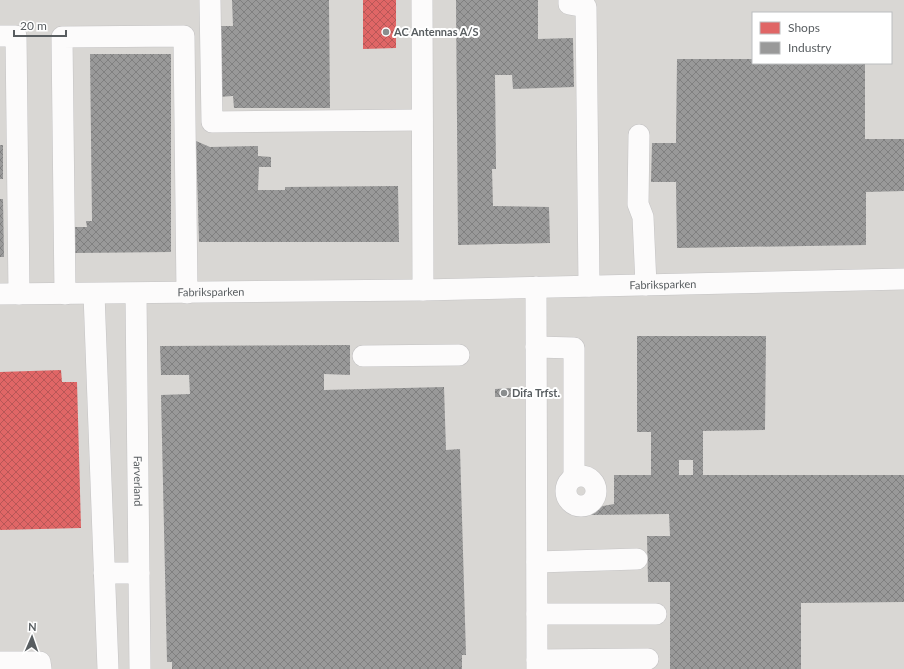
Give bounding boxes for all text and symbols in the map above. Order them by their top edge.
scale bar [14,12,66,38]
legend [752,12,892,64]
text: 20 m [20,18,47,33]
text: Shops [788,20,820,35]
place label: AC Antennas A/S [393,25,479,38]
marker: AC Antennas A/S [381,27,391,37]
text: Industry [788,40,832,55]
street label: Fabriksparken [629,277,697,291]
street label: Fabriksparken [177,285,245,298]
place label: Difa Trfst. [512,386,560,399]
marker: Difa Trfst. [499,388,509,398]
street label: Farverland [132,456,145,506]
north arrow [12,617,52,657]
text: N [28,620,37,633]

